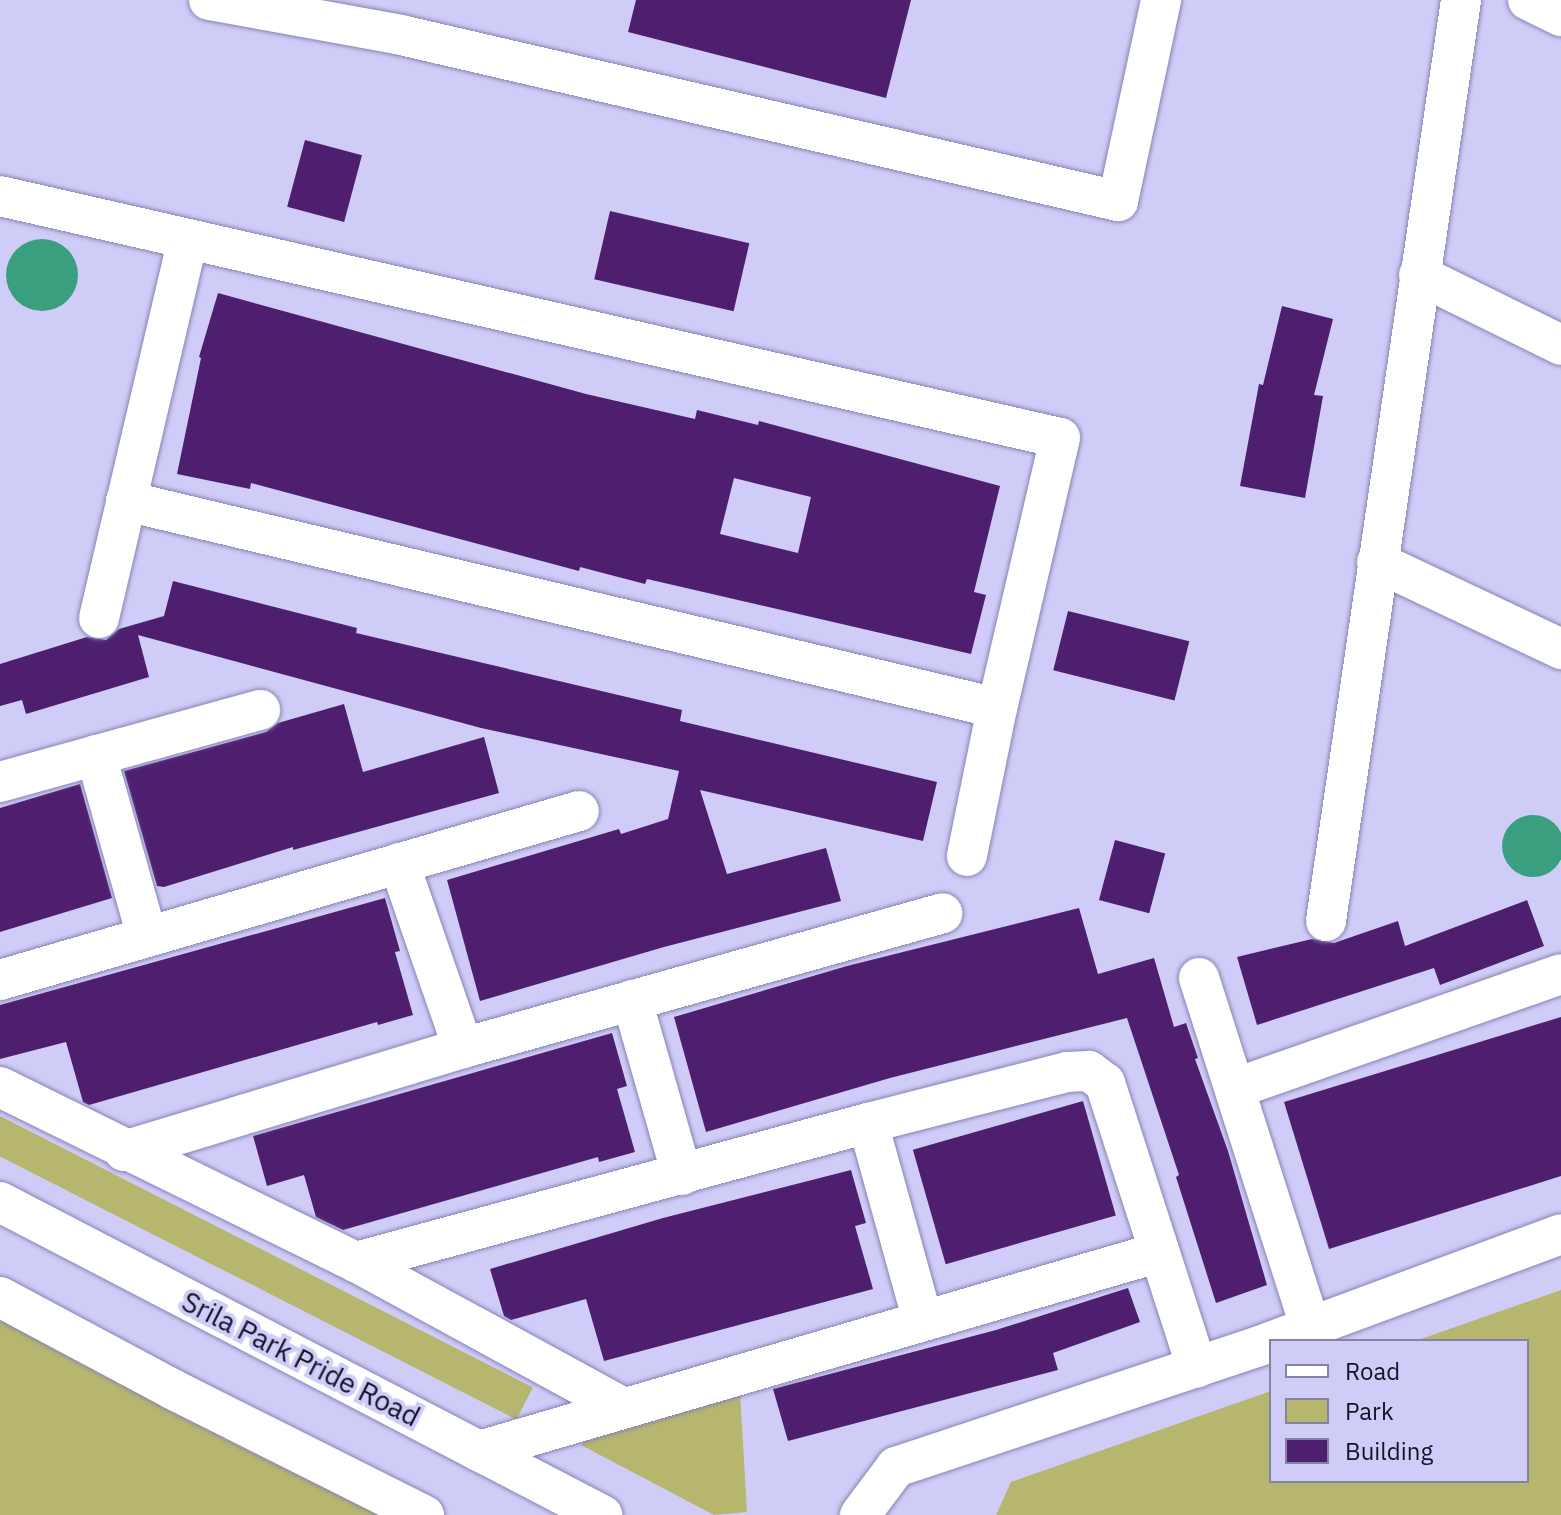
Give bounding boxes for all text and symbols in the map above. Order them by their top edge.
street label: Srila Park Pride Road [176,1284,426,1434]
legend [1269,1339,1529,1483]
text: Road [1345,1355,1400,1387]
text: Park [1345,1395,1394,1427]
text: Building [1345,1435,1433,1467]

